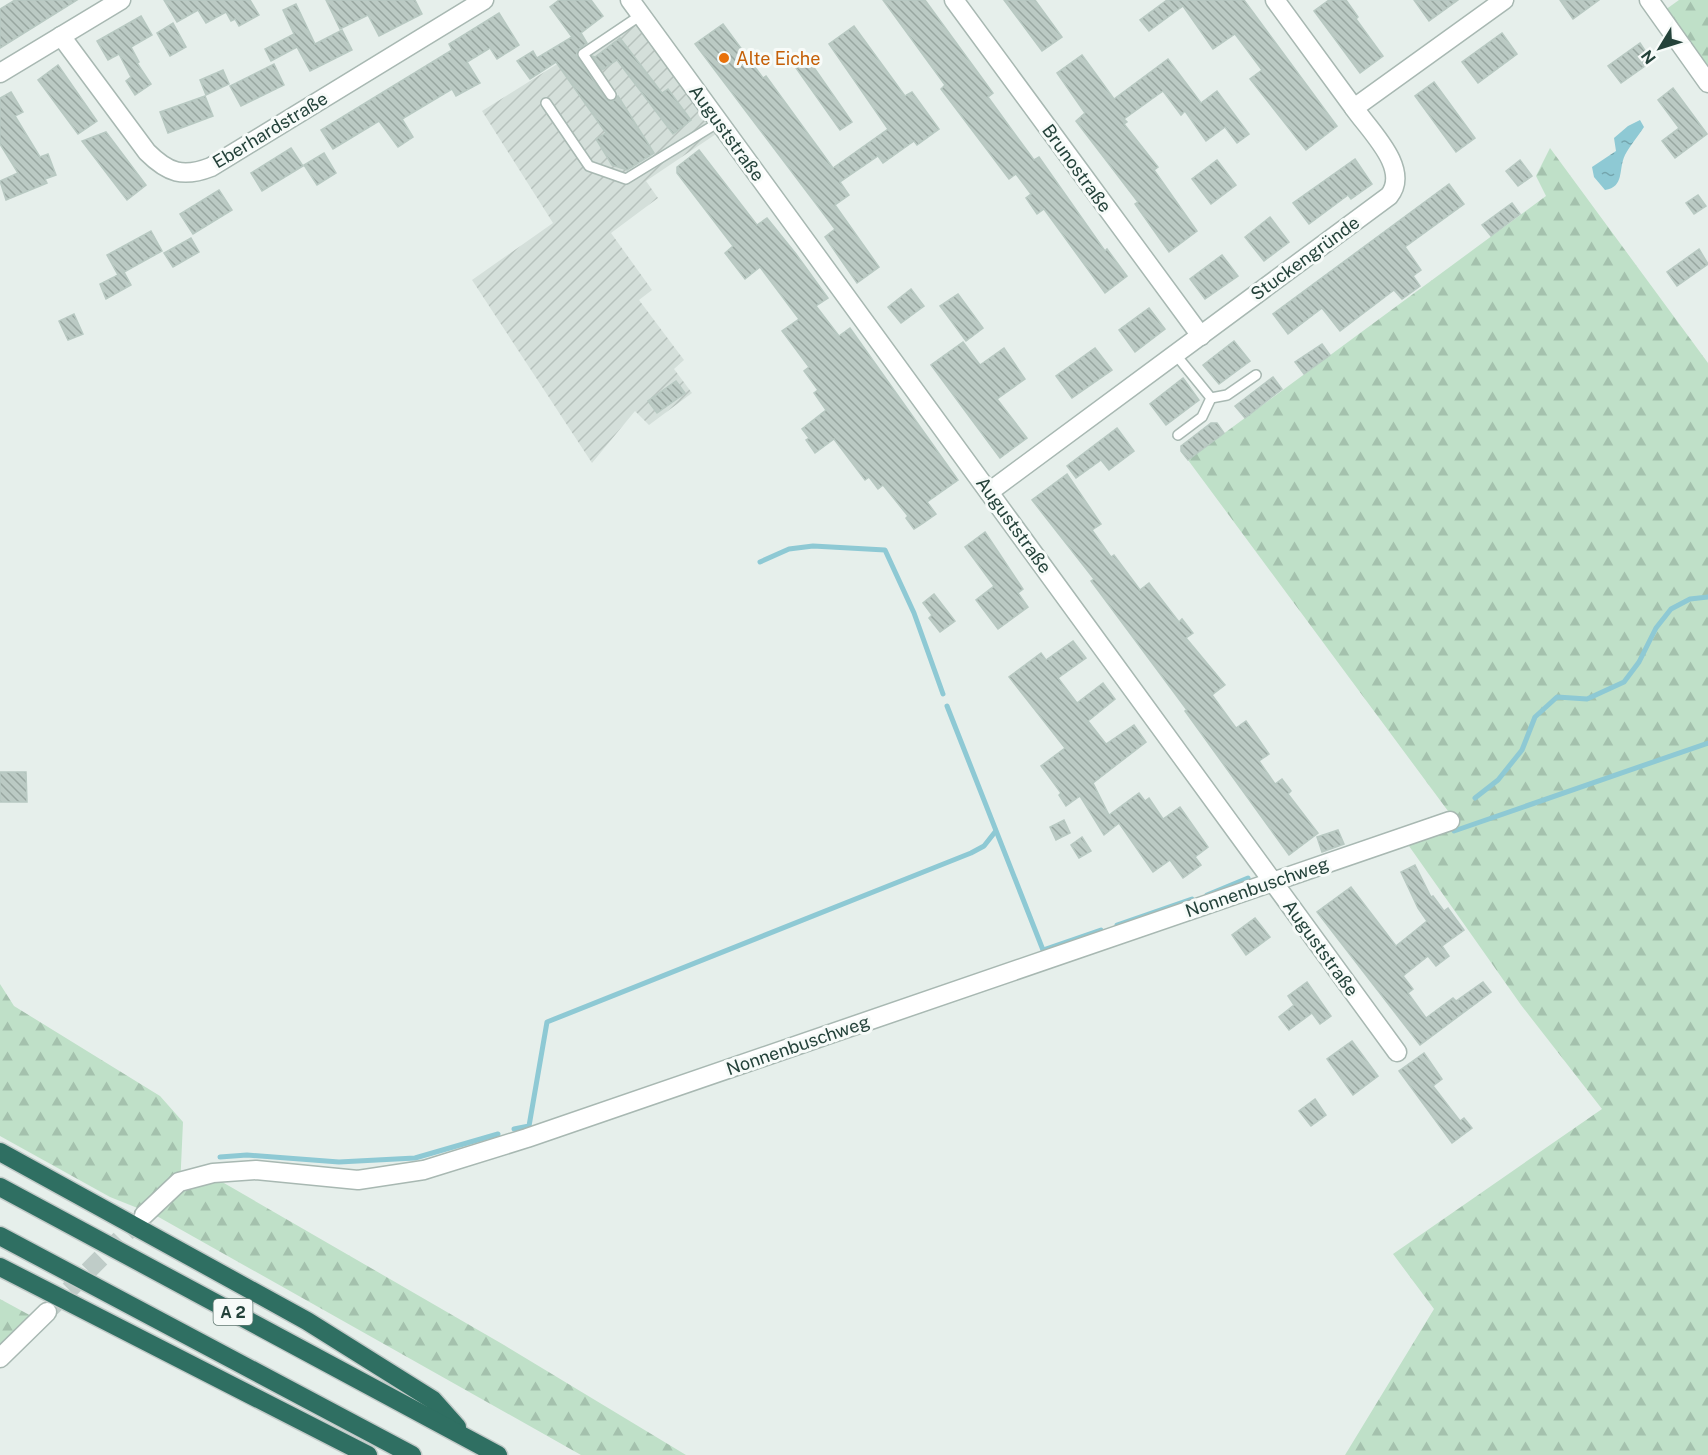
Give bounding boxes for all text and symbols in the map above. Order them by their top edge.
north arrow [1630,18,1690,78]
text: N [1637,46,1660,68]
place label: Alte Eiche [736,48,820,69]
marker: Alte Eiche [717,51,731,65]
street label: Auguststraße [685,81,769,185]
street label: Eberhardstraße [209,87,331,173]
street label: Brunostraße [1038,120,1116,216]
street label: Stuckengründe [1247,212,1363,304]
street label: Auguststraße [972,473,1056,577]
street label: Nonnenbuschweg [1183,853,1331,921]
street label: Auguststraße [1279,896,1363,1000]
street label: Nonnenbuschweg [724,1011,872,1079]
road number: A 2 [214,1299,252,1325]

